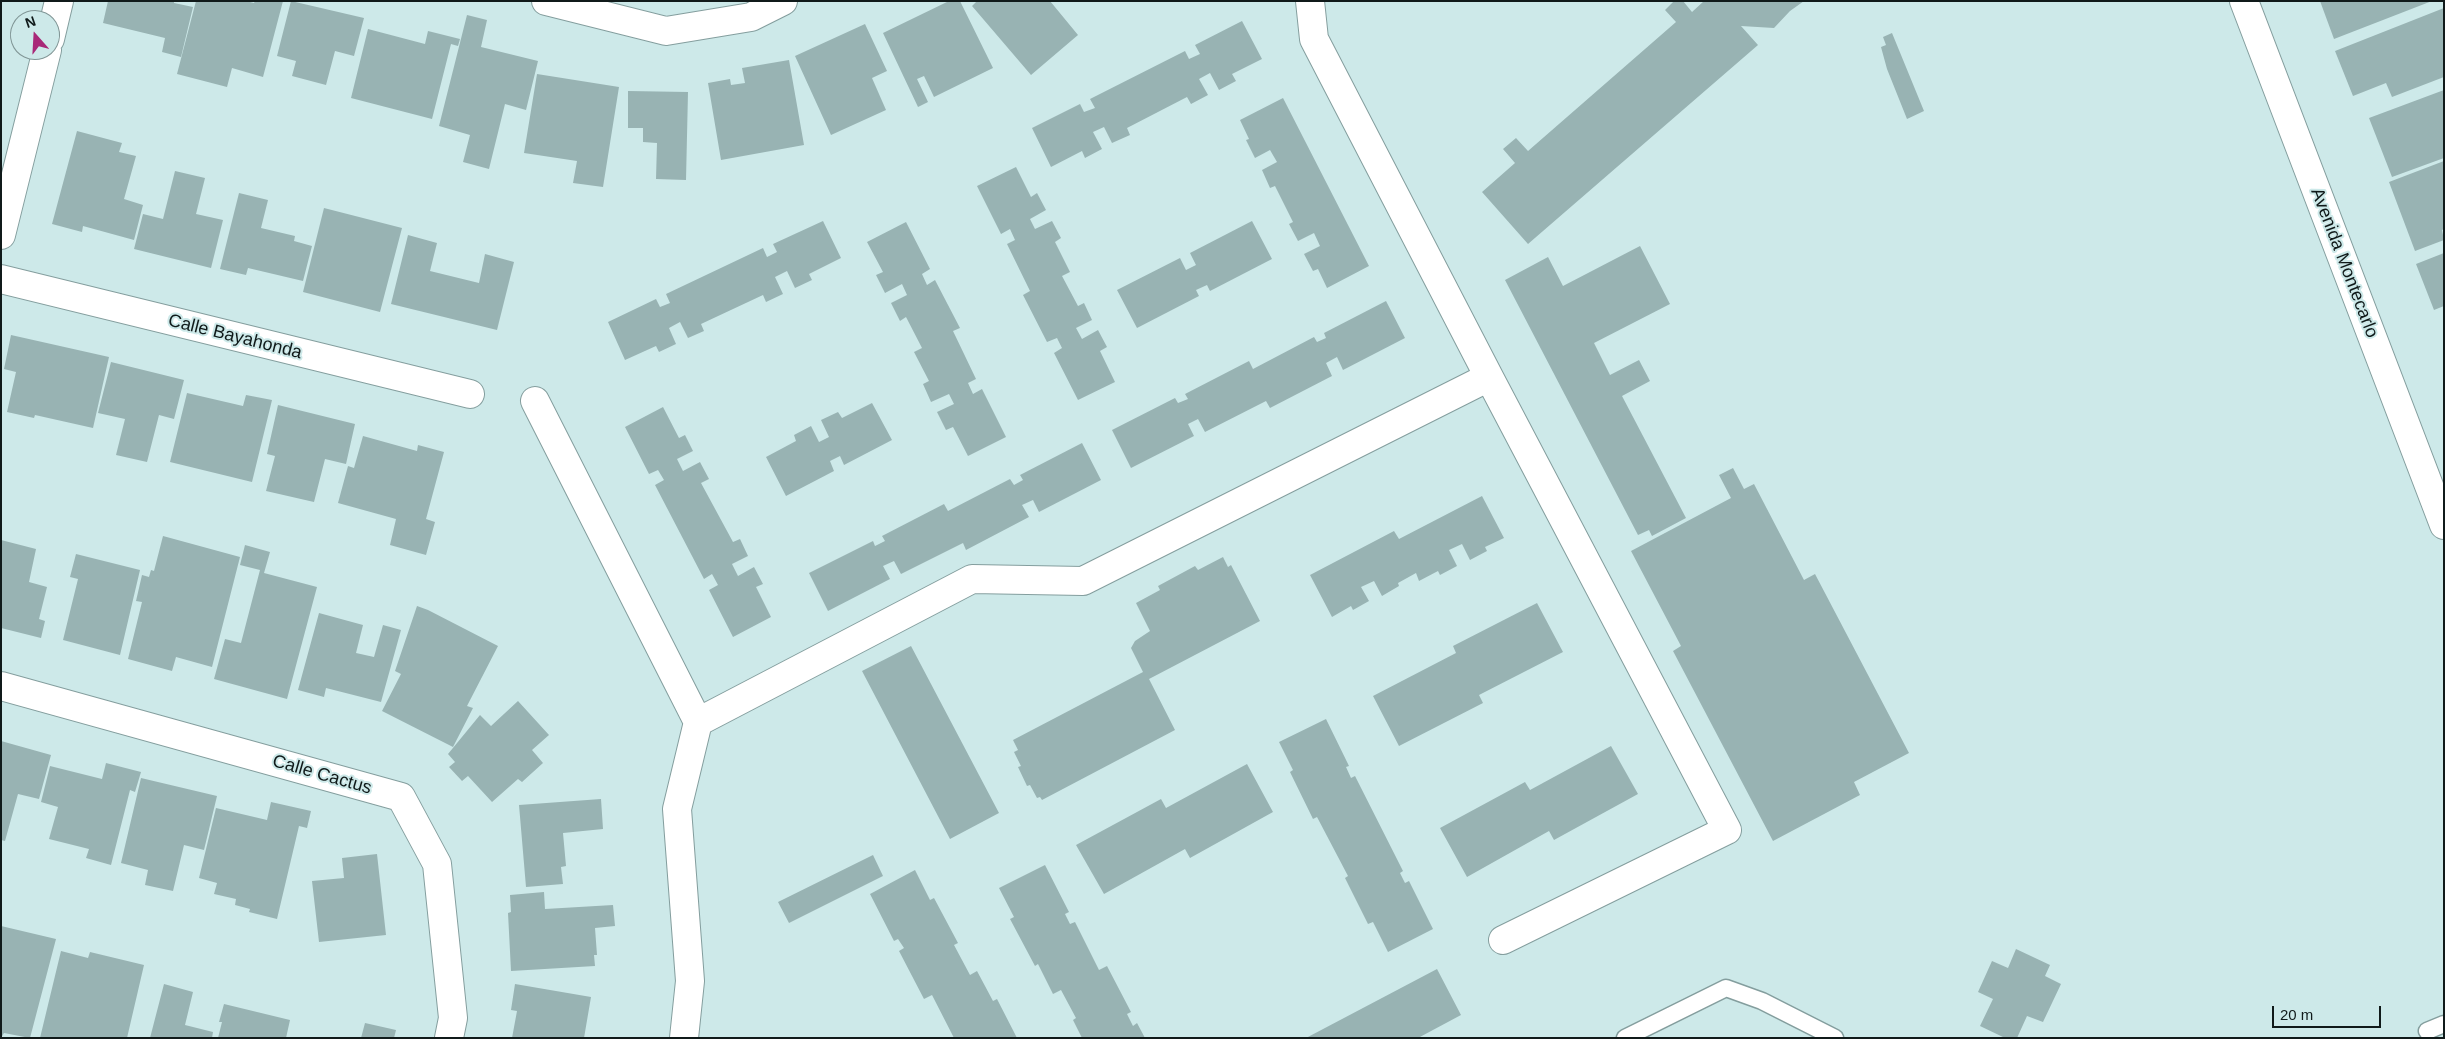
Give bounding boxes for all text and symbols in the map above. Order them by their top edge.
north arrow [10,10,60,60]
text: N [23,13,38,31]
street label: Avenida Montecarlo [2305,185,2383,341]
street label: Calle Bayahonda [166,310,304,364]
street label: Calle Cactus [270,751,374,799]
scale bar [2275,996,2384,1028]
text: 20 m [2280,1006,2313,1023]

